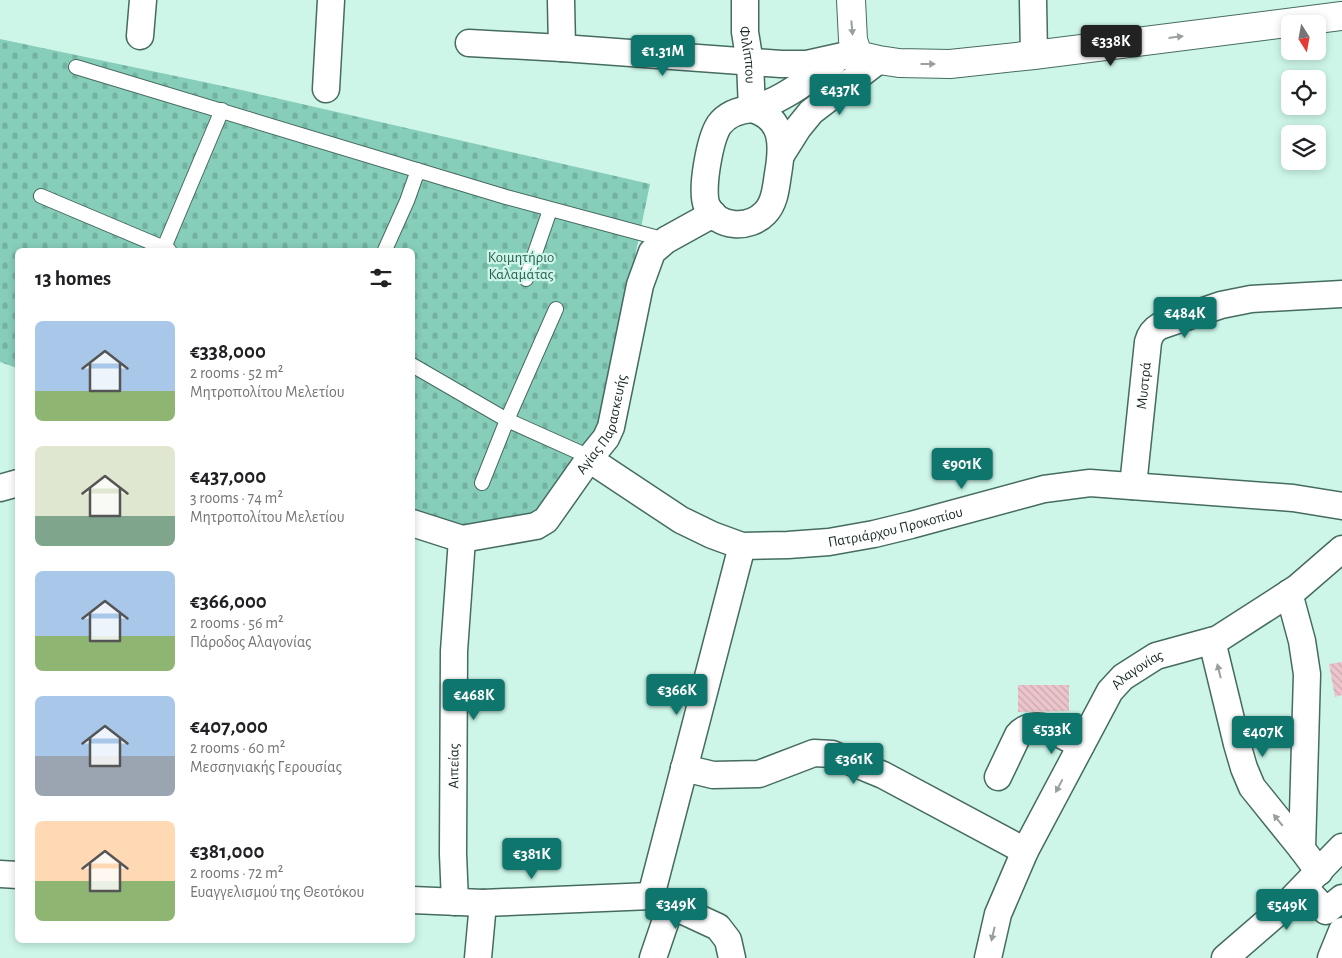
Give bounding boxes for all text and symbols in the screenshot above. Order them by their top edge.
north arrow [1281,15,1326,60]
map controls [1281,15,1326,170]
one-way arrow [848,20,856,36]
pin: €338K [1076,24,1146,67]
street label: Φιλίππου [738,26,758,84]
text: €338K [1092,33,1130,49]
one-way arrow [1168,33,1184,41]
pin: €1.31M [622,34,704,77]
text: €1.31M [642,43,684,59]
one-way arrow [920,60,936,68]
button: locate [1281,70,1326,115]
pin: €437K [805,74,875,116]
text: €437K [821,82,859,98]
button: layers [1281,125,1326,170]
park label: Κοιμητήριο Καλαμάτας [488,250,554,282]
icon: filters [367,264,395,292]
text: 13 homes [35,268,111,289]
pin: €484K [1150,296,1220,339]
text: €484K [1165,305,1205,321]
icon: home [75,341,135,401]
text: €338,000 [190,341,266,362]
street label: Μυστρά [1134,361,1153,410]
text: 2 rooms · 52 m² [190,365,283,381]
street label: Αγίας Παρασκευής [573,373,629,477]
text: Μητροπολίτου Μελετίου [190,384,345,400]
pin: €901K [927,448,997,490]
text: €901K [943,456,981,472]
icon: home [75,466,135,526]
text: €437,000 [190,466,266,487]
text: 3 rooms · 74 m² [190,490,283,506]
street label: Πατριάρχου Προκοπίου [827,504,964,550]
text: Μητροπολίτου Μελετίου [190,509,345,525]
icon: home [75,591,135,651]
text: €366,000 [190,591,267,612]
text: 2 rooms · 56 m² [190,615,284,631]
text: Πάροδος Αλαγονίας [190,634,312,650]
street label: Αλαγονίας [1108,647,1165,692]
one-way arrow [1215,664,1223,679]
pin: €366K [642,674,712,716]
pin: €468K [439,678,509,721]
text: €366K [657,682,697,698]
text: €468K [454,687,494,703]
pin: €533K [1017,712,1087,755]
icon: home [75,716,135,776]
text: €407,000 [190,716,268,737]
pin: €407K [1228,716,1298,758]
text: €533K [1033,721,1071,737]
text: €407K [1243,724,1283,740]
text: 2 rooms · 60 m² [190,740,285,756]
pin: €361K [819,742,889,785]
street label: Αιπείας [446,743,461,789]
text: €361K [835,751,873,767]
text: Μεσσηνιακής Γερουσίας [190,759,342,775]
one-way arrow [1055,779,1063,793]
one-way arrow [1273,813,1284,826]
pin: €381K [497,838,567,880]
icon: home [75,841,135,901]
text: €381,000 [190,841,264,862]
text: €381K [513,846,551,862]
text: 2 rooms · 72 m² [190,865,283,881]
text: Ευαγγελισμού της Θεοτόκου [190,884,364,900]
pin: €349K [641,888,711,930]
pin: €549K [1252,888,1322,931]
text: €349K [656,896,696,912]
text: €549K [1267,897,1307,913]
one-way arrow [989,926,997,941]

